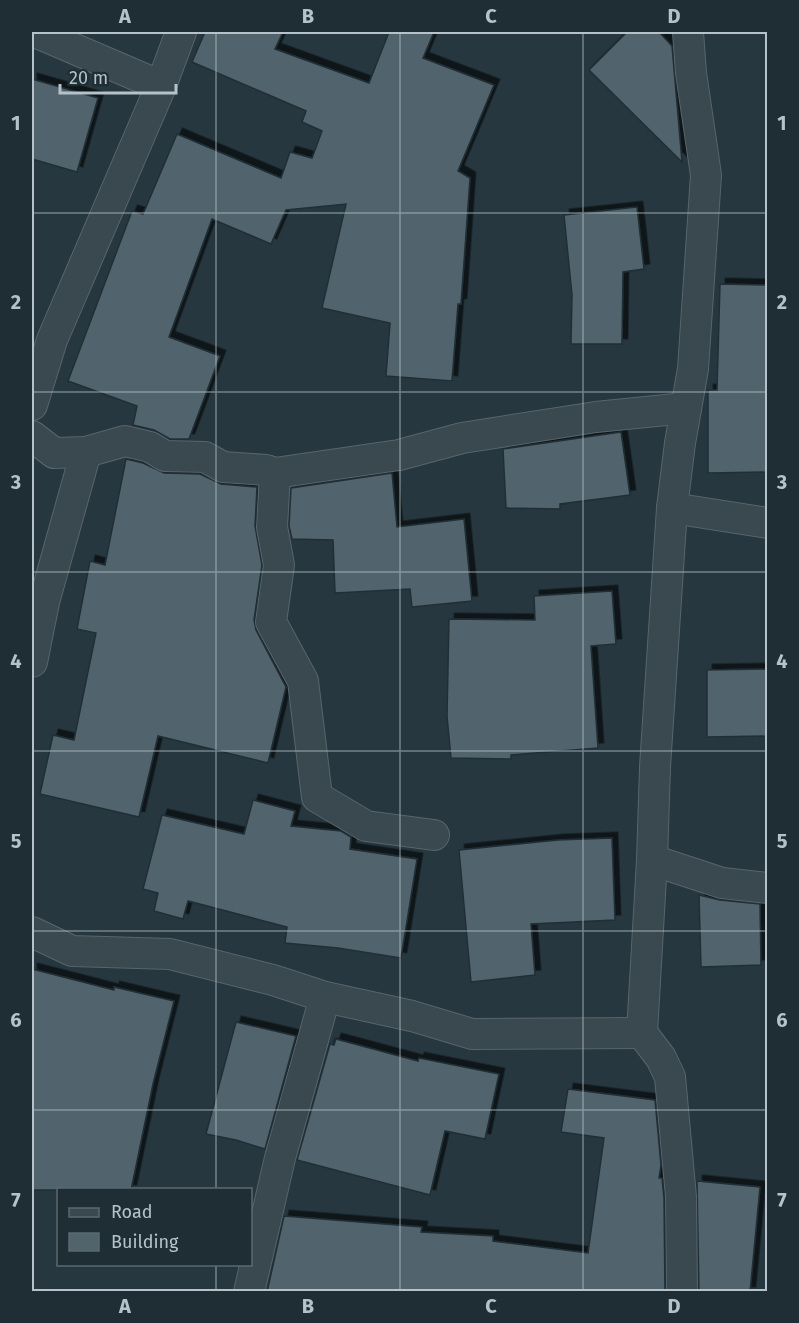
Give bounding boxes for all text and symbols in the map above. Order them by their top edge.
text: A [118,4,132,28]
text: B [302,4,314,28]
text: C [485,4,497,28]
text: D [667,4,681,28]
scale bar [60,57,176,95]
text: 20 m [69,67,108,89]
text: 1 [11,111,21,135]
text: 1 [777,111,787,135]
text: 2 [11,290,21,314]
text: 2 [777,290,787,314]
text: 3 [10,470,21,494]
text: 3 [776,470,787,494]
text: 4 [10,649,22,673]
text: 4 [776,649,788,673]
text: 5 [11,829,22,853]
text: 5 [777,829,788,853]
text: 6 [10,1008,22,1032]
text: 6 [776,1008,788,1032]
text: 7 [11,1188,21,1212]
legend [57,1188,252,1266]
text: 7 [777,1188,787,1212]
text: Road [111,1201,153,1223]
text: Building [111,1231,179,1253]
text: A [118,1294,132,1318]
text: B [302,1294,314,1318]
text: C [485,1294,497,1318]
text: D [667,1294,681,1318]

